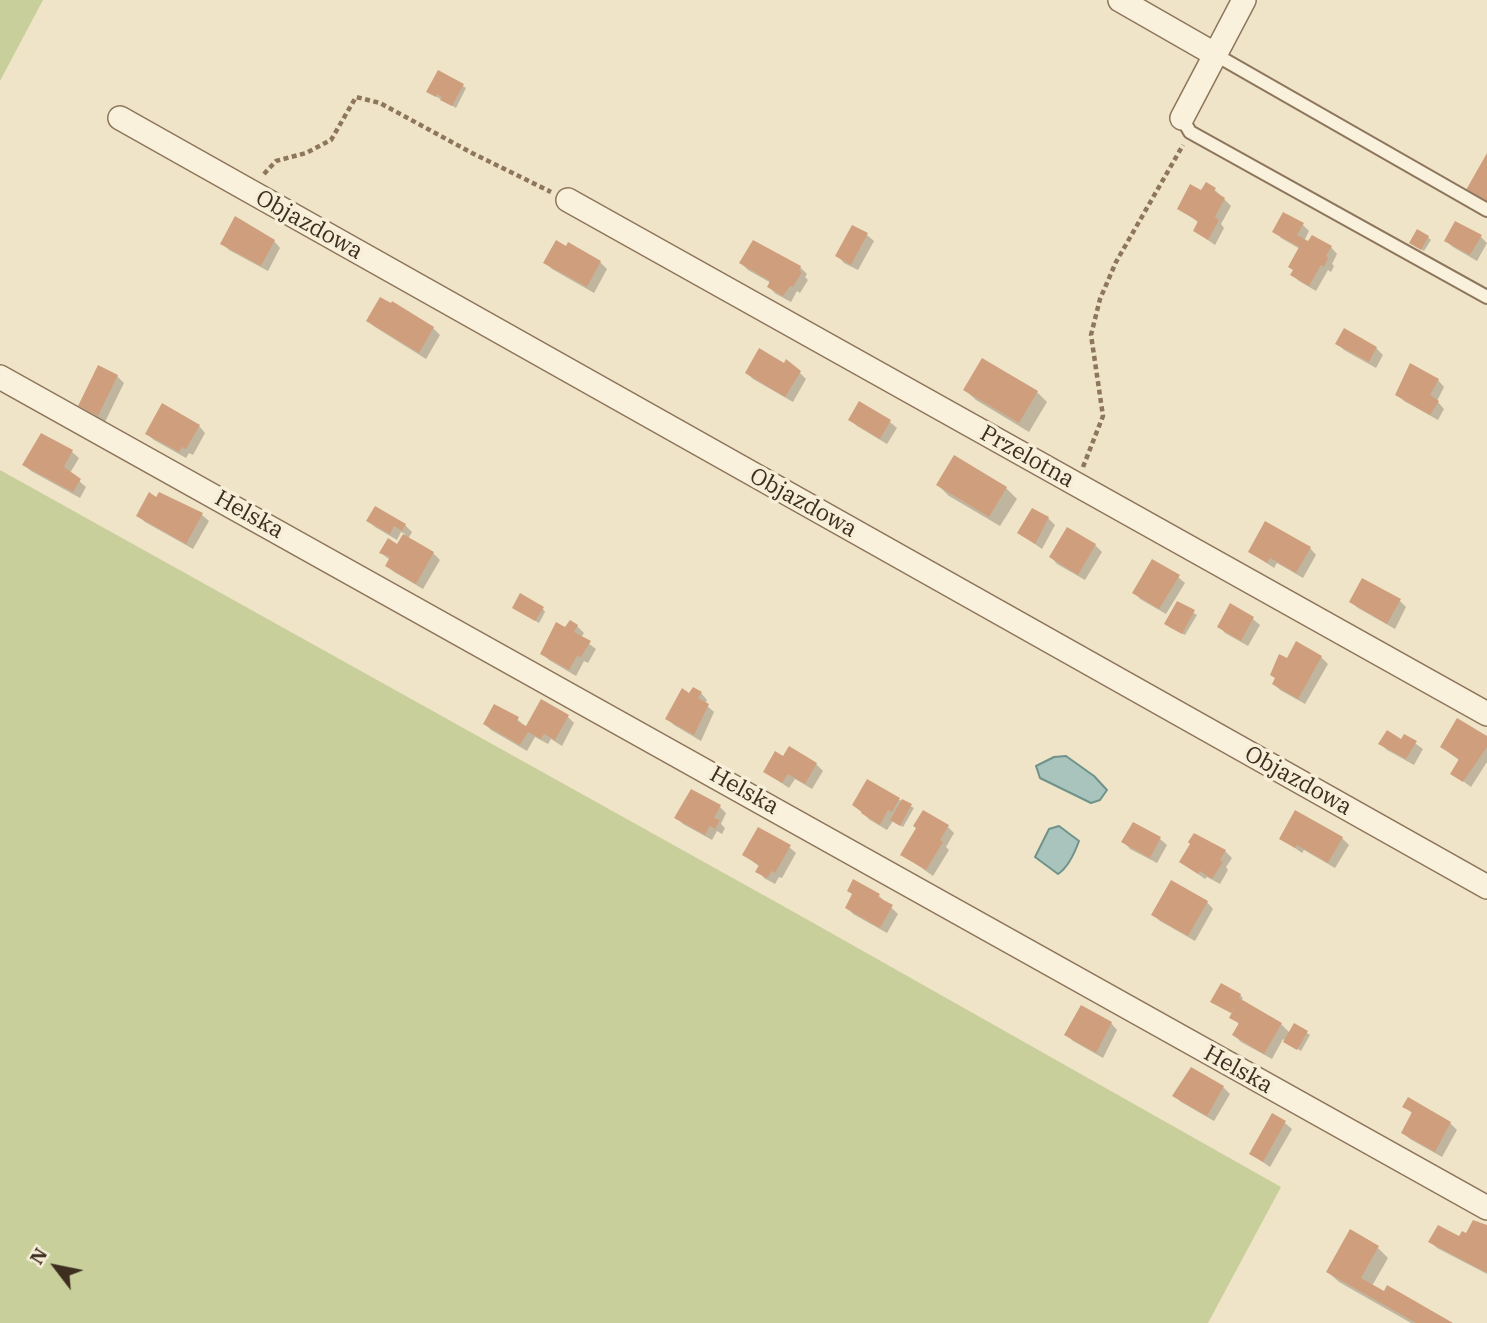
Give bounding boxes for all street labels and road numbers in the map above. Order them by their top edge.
street label: Objazdowa [251,184,367,266]
street label: Przelotna [975,420,1079,494]
street label: Objazdowa [745,462,861,544]
street label: Helska [210,485,288,545]
street label: Objazdowa [1240,740,1356,822]
street label: Helska [705,761,783,821]
street label: Helska [1199,1040,1277,1100]

